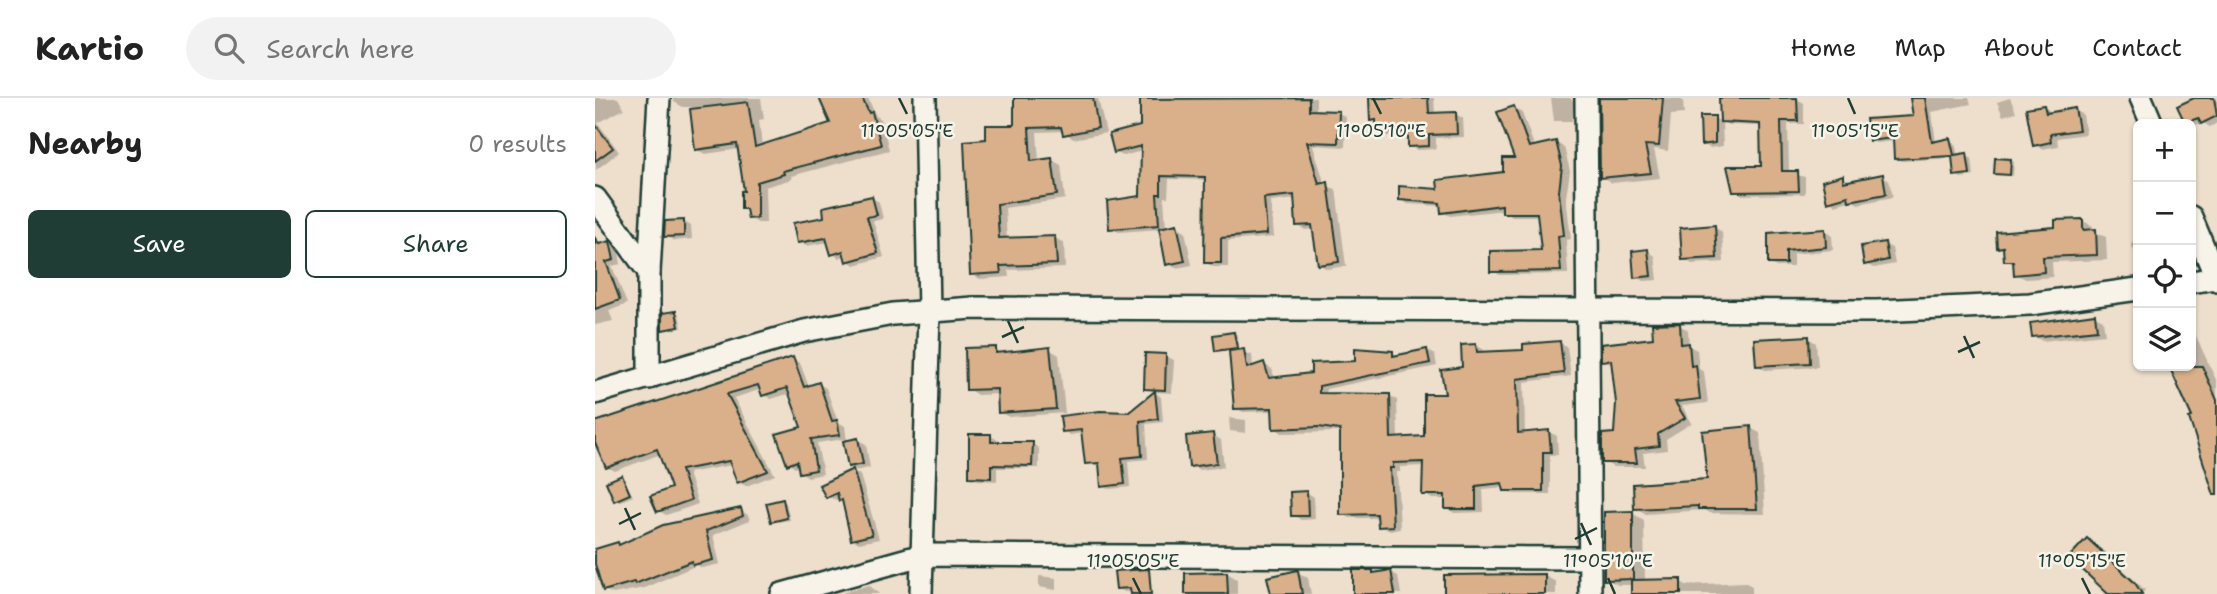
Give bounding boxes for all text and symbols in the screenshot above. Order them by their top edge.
search box [186,17,676,80]
text: Kartio [35,26,144,71]
icon: search [210,29,248,67]
text: Search here [266,31,415,66]
text: Home [1790,32,1856,64]
text: Map [1894,32,1946,64]
text: About [1984,32,2054,64]
text: Contact [2092,32,2182,64]
text: 11°05'05"E [861,119,953,143]
text: 11°05'10"E [1336,119,1426,143]
text: 11°05'15"E [1811,119,1899,143]
map controls [2133,119,2196,371]
button: + [2133,119,2196,182]
text: Nearby [28,123,143,164]
text: 0 results [468,129,567,159]
button: − [2133,182,2196,245]
button: Save [28,210,291,278]
button: Share [305,210,567,278]
button: locate [2133,245,2196,308]
button: layers [2133,308,2196,371]
text: 11°05'05"E [1087,549,1179,573]
text: 11°05'10"E [1563,549,1653,573]
text: 11°05'15"E [2038,549,2126,573]

